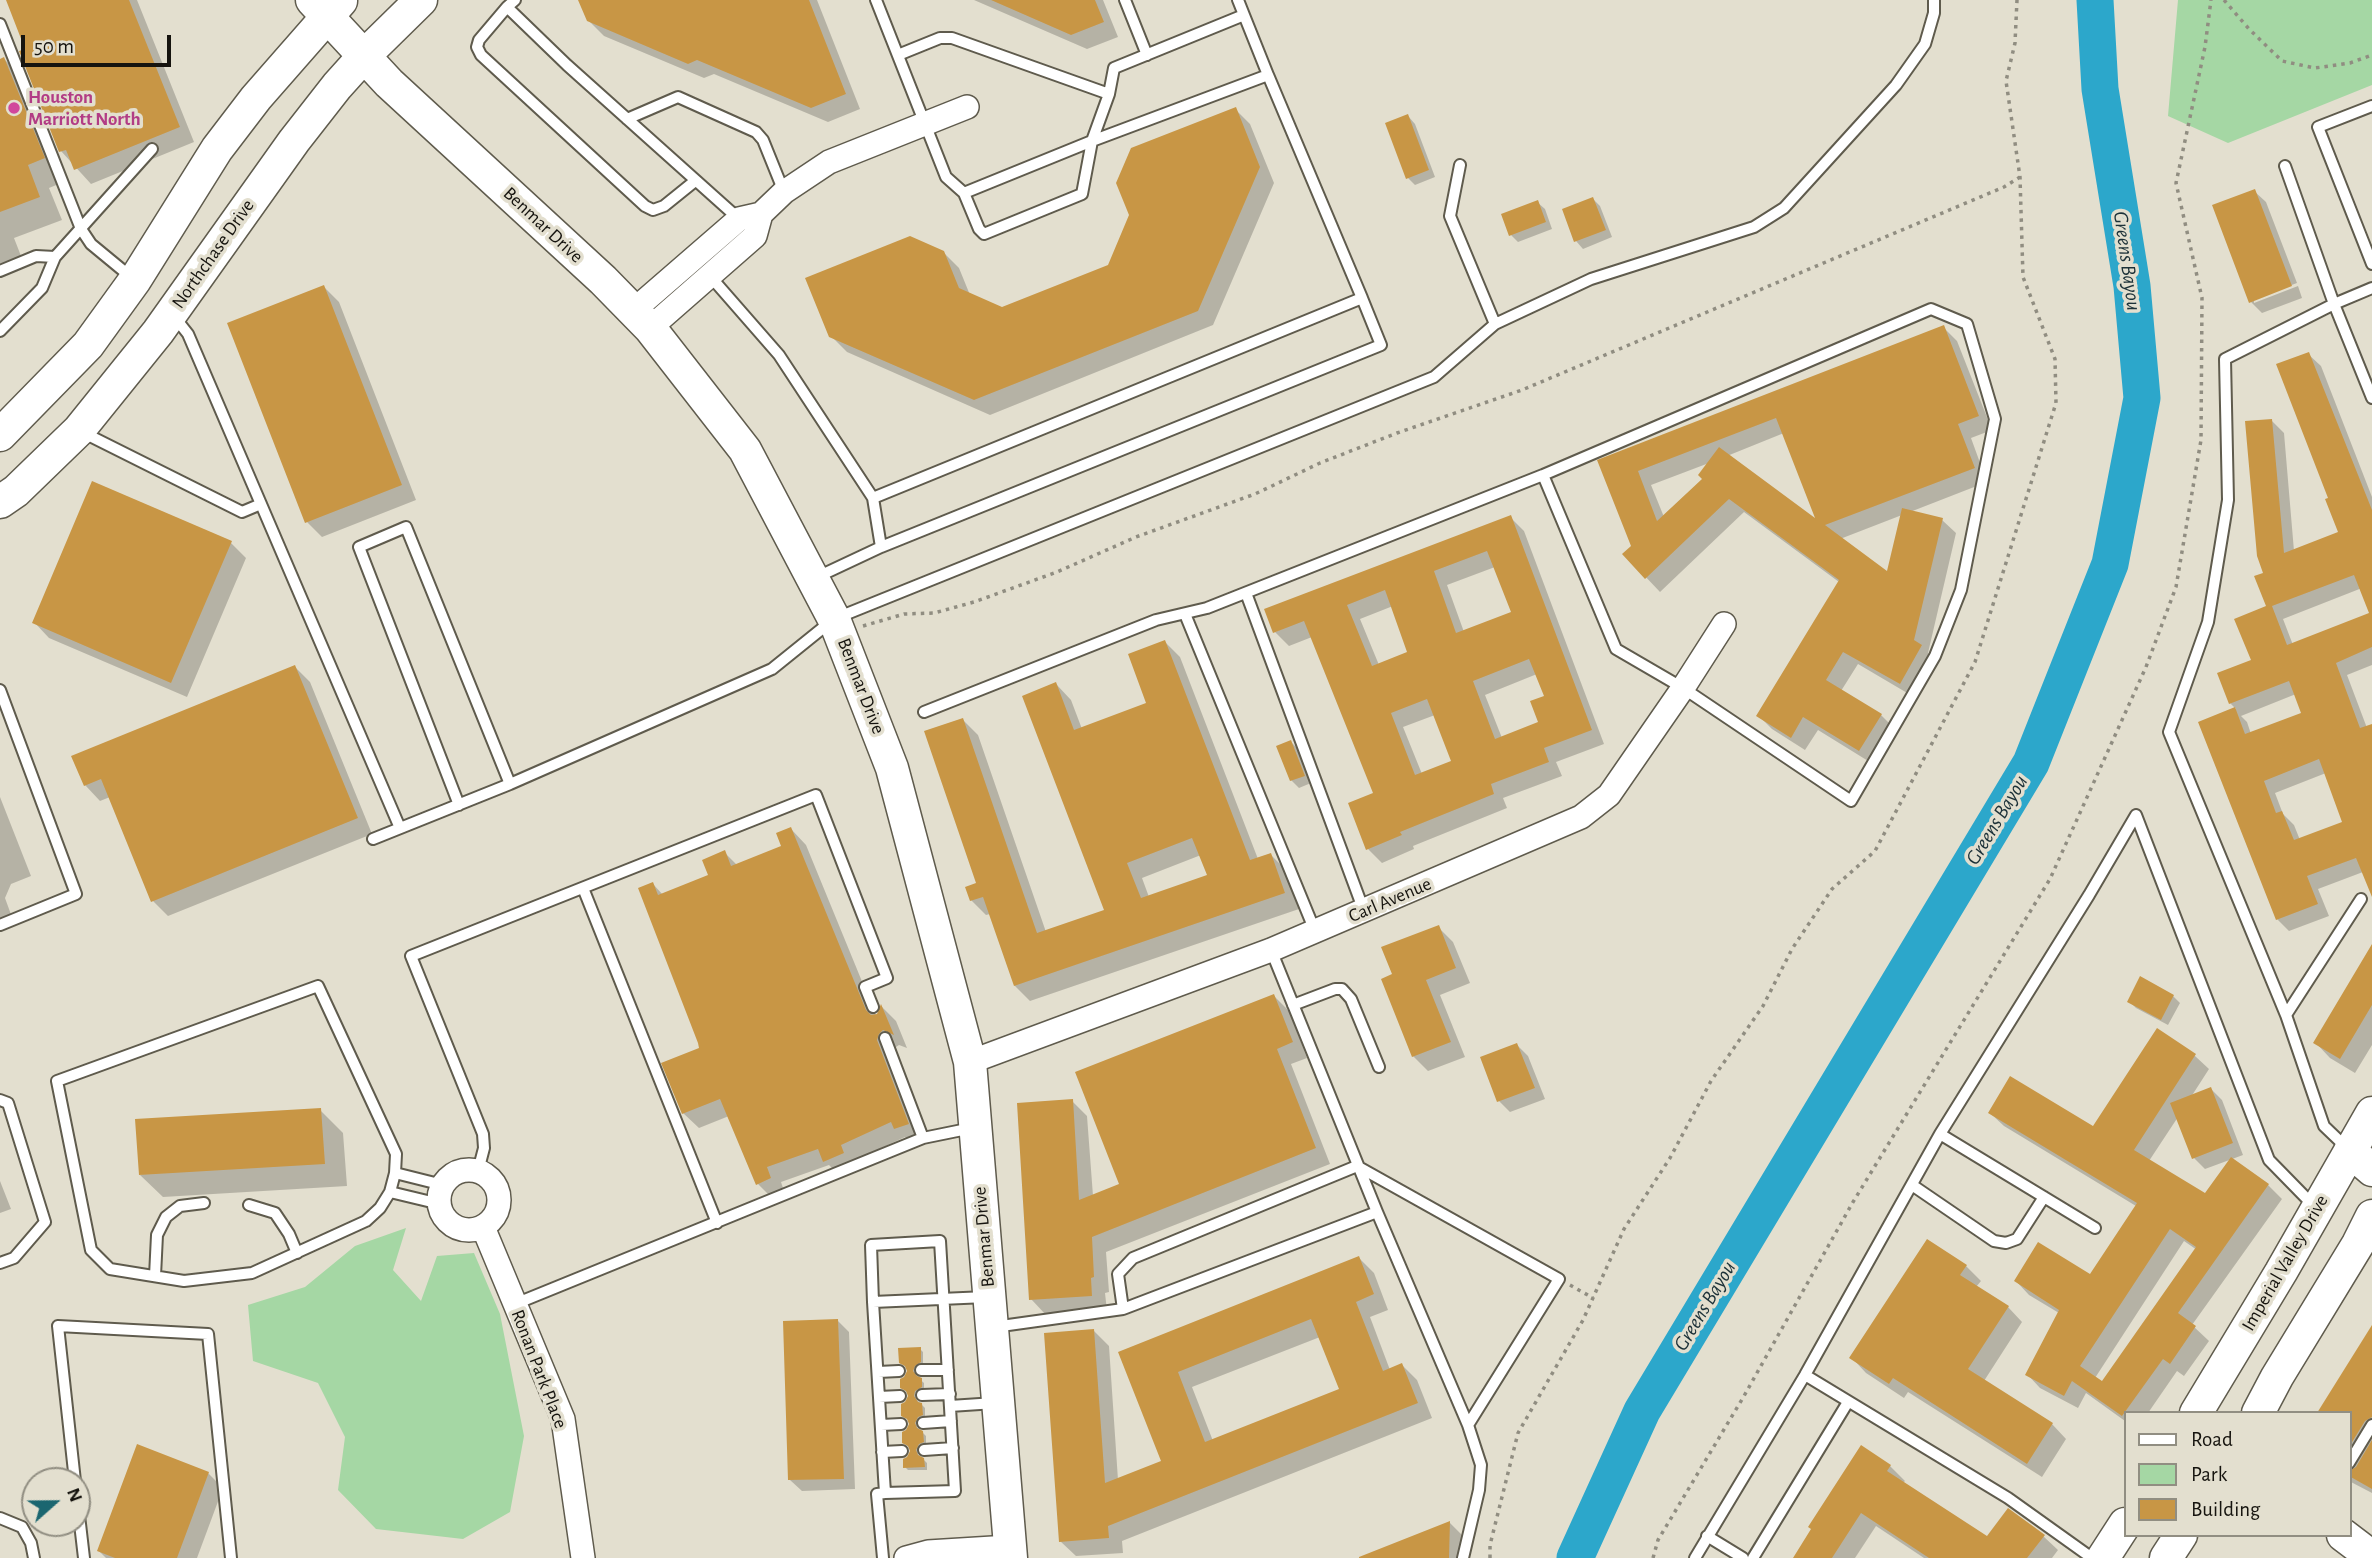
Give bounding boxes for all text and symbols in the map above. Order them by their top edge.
scale bar [24,21,175,65]
text: 50 m [34,36,74,57]
place label: Houston Marriott North [28,86,141,130]
marker: Houston Marriott North [6,100,22,116]
street label: Benmar Drive [498,182,588,268]
street label: Northchase Drive [167,195,259,313]
water label: Greens Bayou [2108,210,2146,312]
street label: Benmar Drive [832,635,890,737]
water label: Greens Bayou [1960,771,2034,869]
street label: Carl Avenue [1345,872,1435,928]
street label: Benmar Drive [968,1186,1000,1288]
street label: Imperial Valley Drive [2237,1191,2333,1335]
water label: Greens Bayou [1668,1257,1742,1355]
street label: Ronan Park Place [506,1306,572,1432]
legend [2124,1411,2351,1537]
text: Road [2191,1429,2233,1450]
text: Park [2191,1464,2227,1485]
north arrow [21,1467,91,1537]
text: N [63,1485,85,1505]
text: Building [2191,1499,2260,1520]

